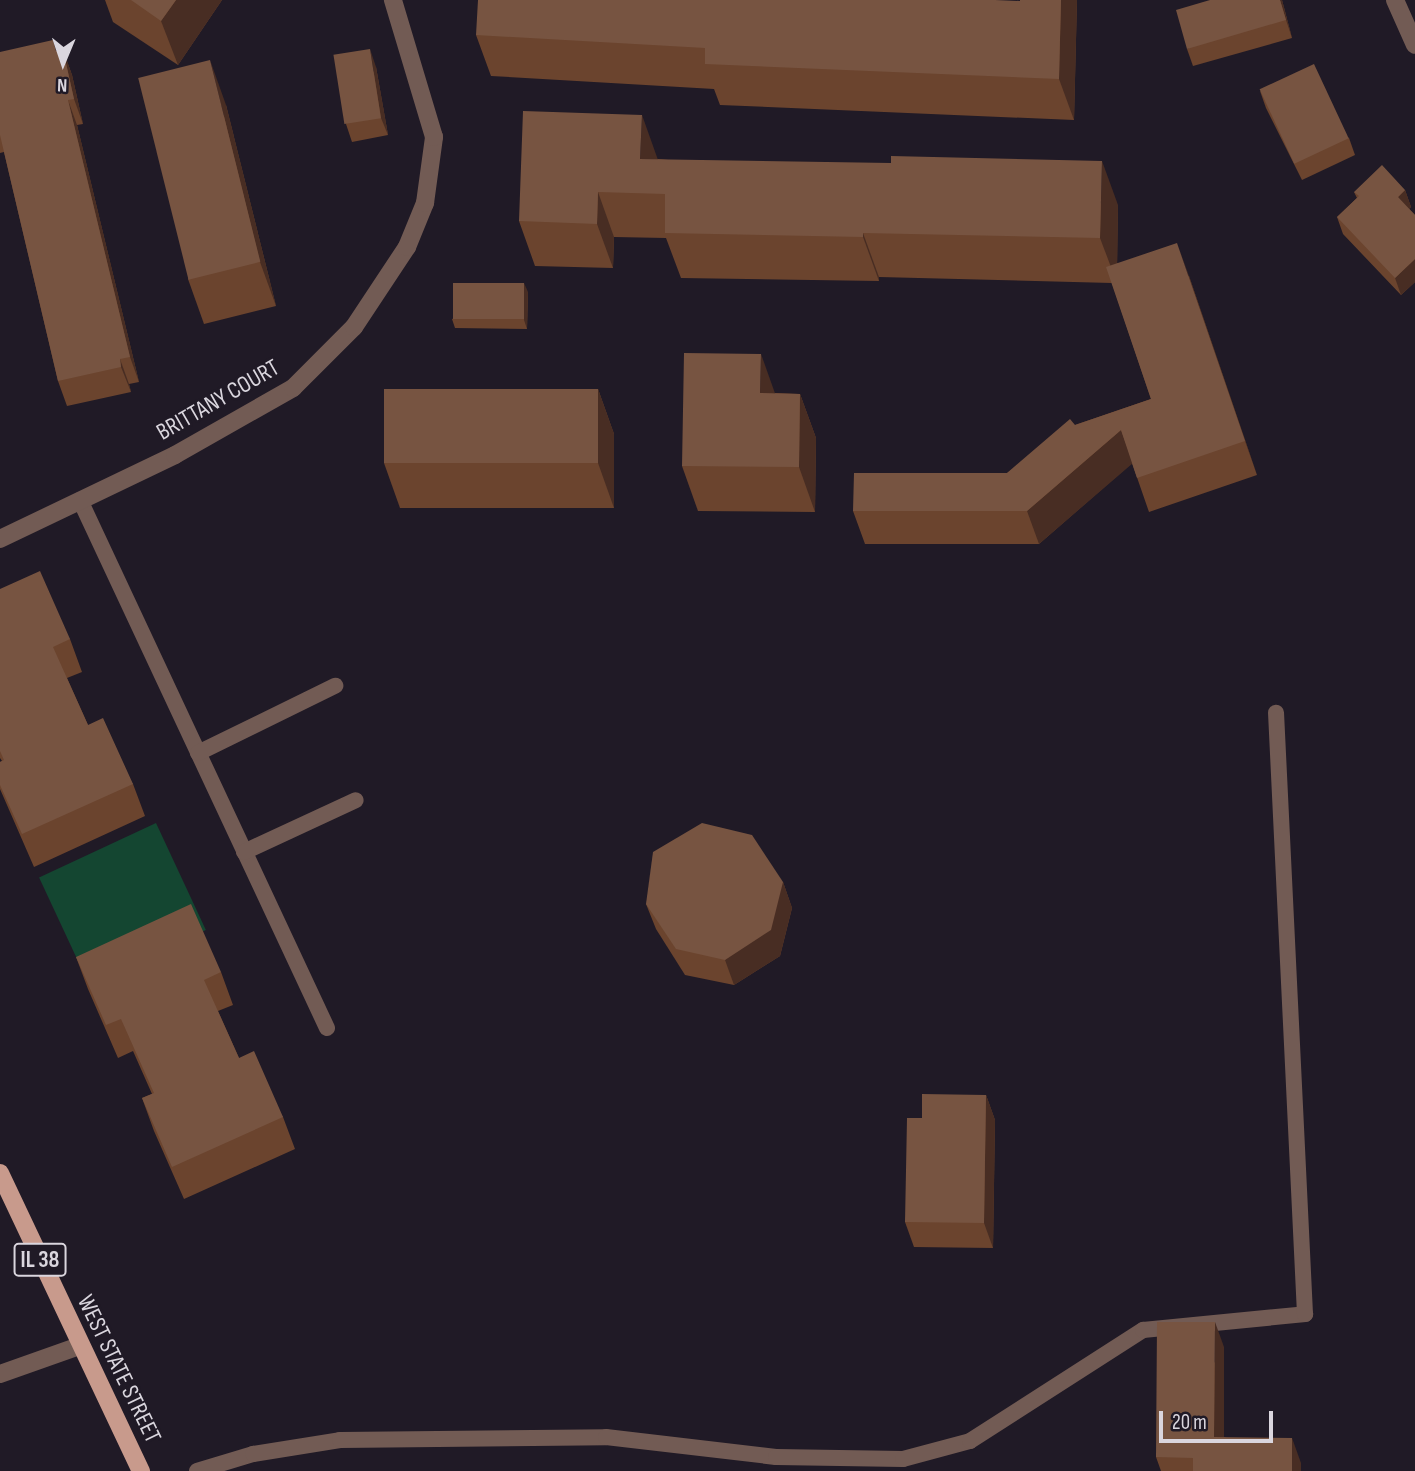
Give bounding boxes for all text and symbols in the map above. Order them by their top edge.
north arrow [28,28,98,98]
text: N [57,73,68,96]
street label: BRITTANY COURT [151,353,285,447]
road number: IL 38 [12,1240,68,1280]
street label: WEST STATE STREET [71,1290,167,1448]
scale bar [1163,1398,1277,1442]
text: 20 m [1172,1410,1207,1435]

